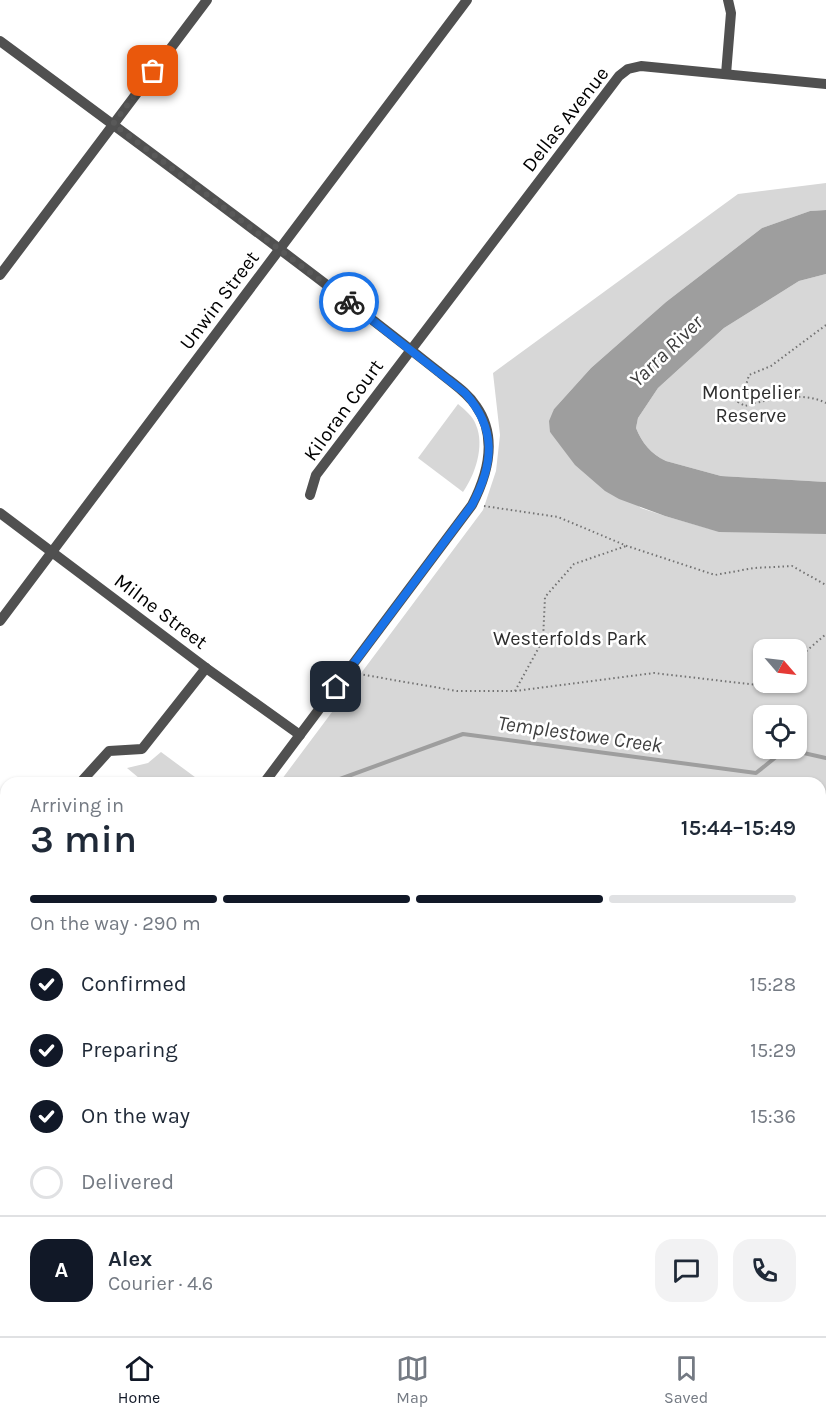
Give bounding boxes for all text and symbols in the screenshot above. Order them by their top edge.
pin [127,45,178,96]
icon: bag [136,54,169,87]
street label: Dellas Avenue [517,62,613,176]
street label: Unwin Street [175,246,264,354]
courier [319,272,379,332]
icon: bike [333,286,366,319]
water label: Yarra River [624,310,708,392]
street label: Kiloran Court [299,355,388,465]
park label: Montpelier Reserve [702,381,801,427]
street label: Milne Street [110,569,212,654]
park label: Westerfolds Park [493,627,647,650]
north arrow [753,639,807,693]
map controls [753,639,807,759]
pin [310,661,361,712]
icon: home [319,670,352,703]
button: locate [753,705,807,759]
water label: Templestowe Creek [496,711,664,757]
text: Arriving in [30,794,124,817]
text: 15:44–15:49 [681,815,796,841]
text: 3 min [30,816,137,862]
text: On the way · 290 m [30,912,201,935]
icon: check [30,968,63,1001]
text: Confirmed [81,971,187,997]
text: 15:28 [750,973,796,996]
icon: check [30,1034,63,1067]
text: Preparing [81,1037,178,1063]
text: 15:29 [750,1039,796,1062]
icon: check [30,1100,63,1133]
text: On the way [81,1103,190,1129]
text: 15:36 [750,1105,796,1128]
text: Delivered [81,1169,174,1195]
button: chat [655,1239,718,1302]
button: phone [733,1239,796,1302]
text: Alex [108,1246,152,1272]
text: A [55,1257,68,1283]
text: Courier · 4.6 [108,1272,213,1295]
tab: Home [118,1352,160,1407]
tab: Map [396,1352,429,1407]
tab: Saved [664,1352,708,1407]

